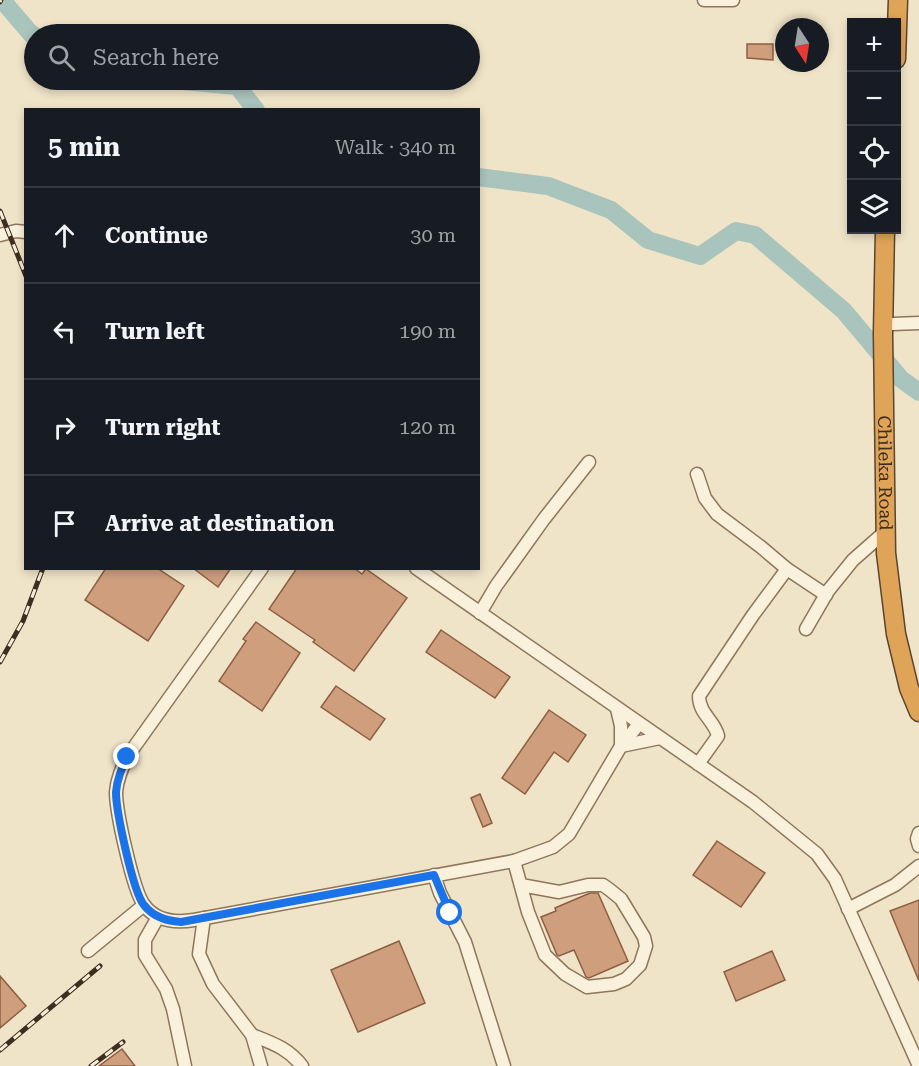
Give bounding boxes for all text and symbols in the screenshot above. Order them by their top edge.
north arrow [775,18,829,72]
map controls [847,18,901,234]
button: + [847,18,901,72]
search box [24,24,480,90]
icon: search [45,41,78,74]
text: Search here [93,45,219,70]
button: − [847,72,901,126]
button: locate [847,126,901,180]
text: 5 min [48,132,120,162]
text: Walk · 340 m [335,135,456,159]
button: layers [847,180,901,234]
icon: ahead [48,219,81,252]
text: Continue [105,223,208,248]
text: 30 m [410,223,456,247]
icon: left [48,315,81,348]
text: Turn left [105,319,205,344]
text: 190 m [399,319,456,343]
icon: right [48,411,81,444]
text: Turn right [105,415,220,440]
text: 120 m [399,415,456,439]
street label: Chileka Road [874,415,897,531]
icon: arrive [48,507,81,540]
text: Arrive at destination [105,511,334,536]
route end [113,743,139,769]
route start [436,899,462,925]

